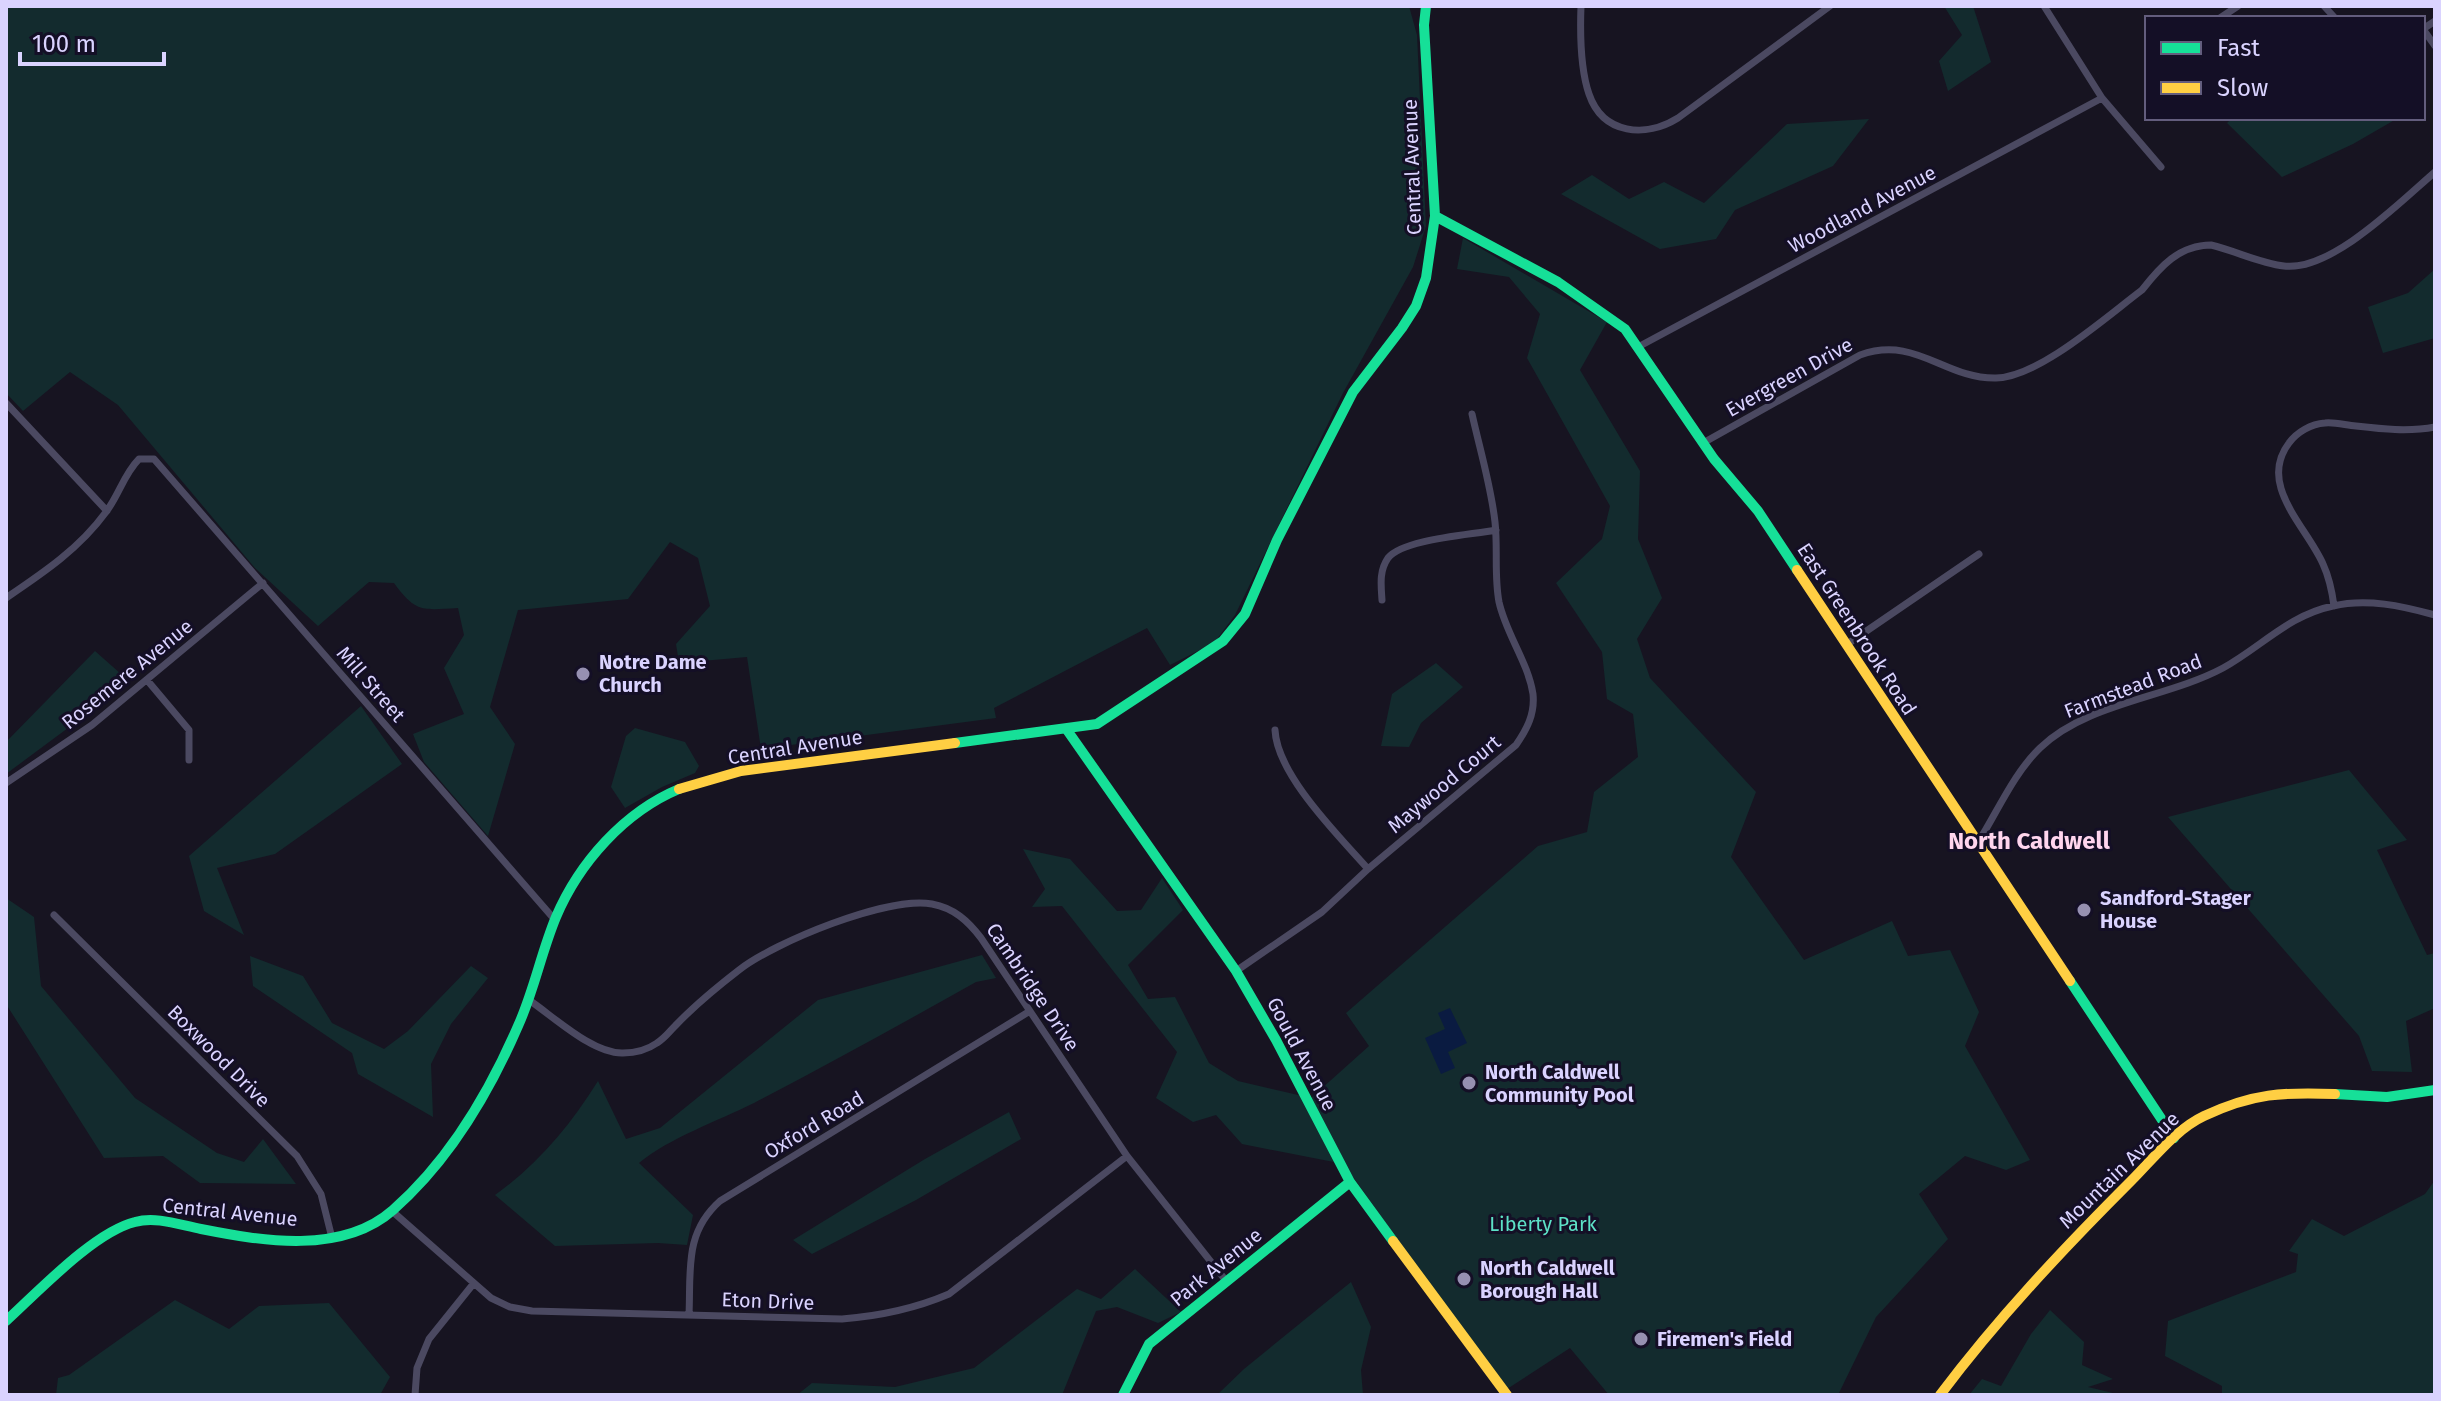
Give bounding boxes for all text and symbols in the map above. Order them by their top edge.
scale bar [20,16,164,66]
legend [2145,16,2425,120]
text: 100 m [32,30,96,58]
text: Fast [2217,34,2260,62]
text: Slow [2217,74,2268,102]
street label: Central Avenue [1398,99,1426,235]
street label: Woodland Avenue [1784,160,1940,258]
street label: Evergreen Drive [1721,332,1857,422]
street label: East Greenbrook Road [1792,538,1922,720]
street label: Rosemere Avenue [57,614,197,734]
street label: Mill Street [332,641,411,727]
street label: Farmstead Road [2061,649,2205,723]
place label: Notre Dame Church [599,650,707,697]
marker: Notre Dame Church [574,665,592,683]
street label: Central Avenue [726,725,864,769]
street label: Maywood Court [1383,729,1506,838]
district label: North Caldwell [1948,827,2111,855]
place label: Sandford-Stager House [2100,886,2252,933]
marker: Sandford-Stager House [2075,901,2093,919]
street label: Cambridge Drive [981,918,1085,1056]
street label: Gould Avenue [1262,993,1342,1115]
street label: Boxwood Drive [163,1000,275,1112]
place label: North Caldwell Community Pool [1485,1060,1634,1107]
marker: North Caldwell Community Pool [1460,1074,1478,1092]
street label: Oxford Road [760,1086,868,1164]
street label: Mountain Avenue [2054,1107,2184,1233]
street label: Central Avenue [161,1193,299,1231]
park label: Liberty Park [1489,1212,1598,1236]
street label: Park Avenue [1165,1223,1267,1311]
place label: North Caldwell Borough Hall [1480,1256,1615,1303]
marker: North Caldwell Borough Hall [1455,1270,1473,1288]
street label: Eton Drive [721,1287,815,1315]
place label: Firemen's Field [1657,1327,1792,1351]
marker: Firemen's Field [1632,1330,1650,1348]

